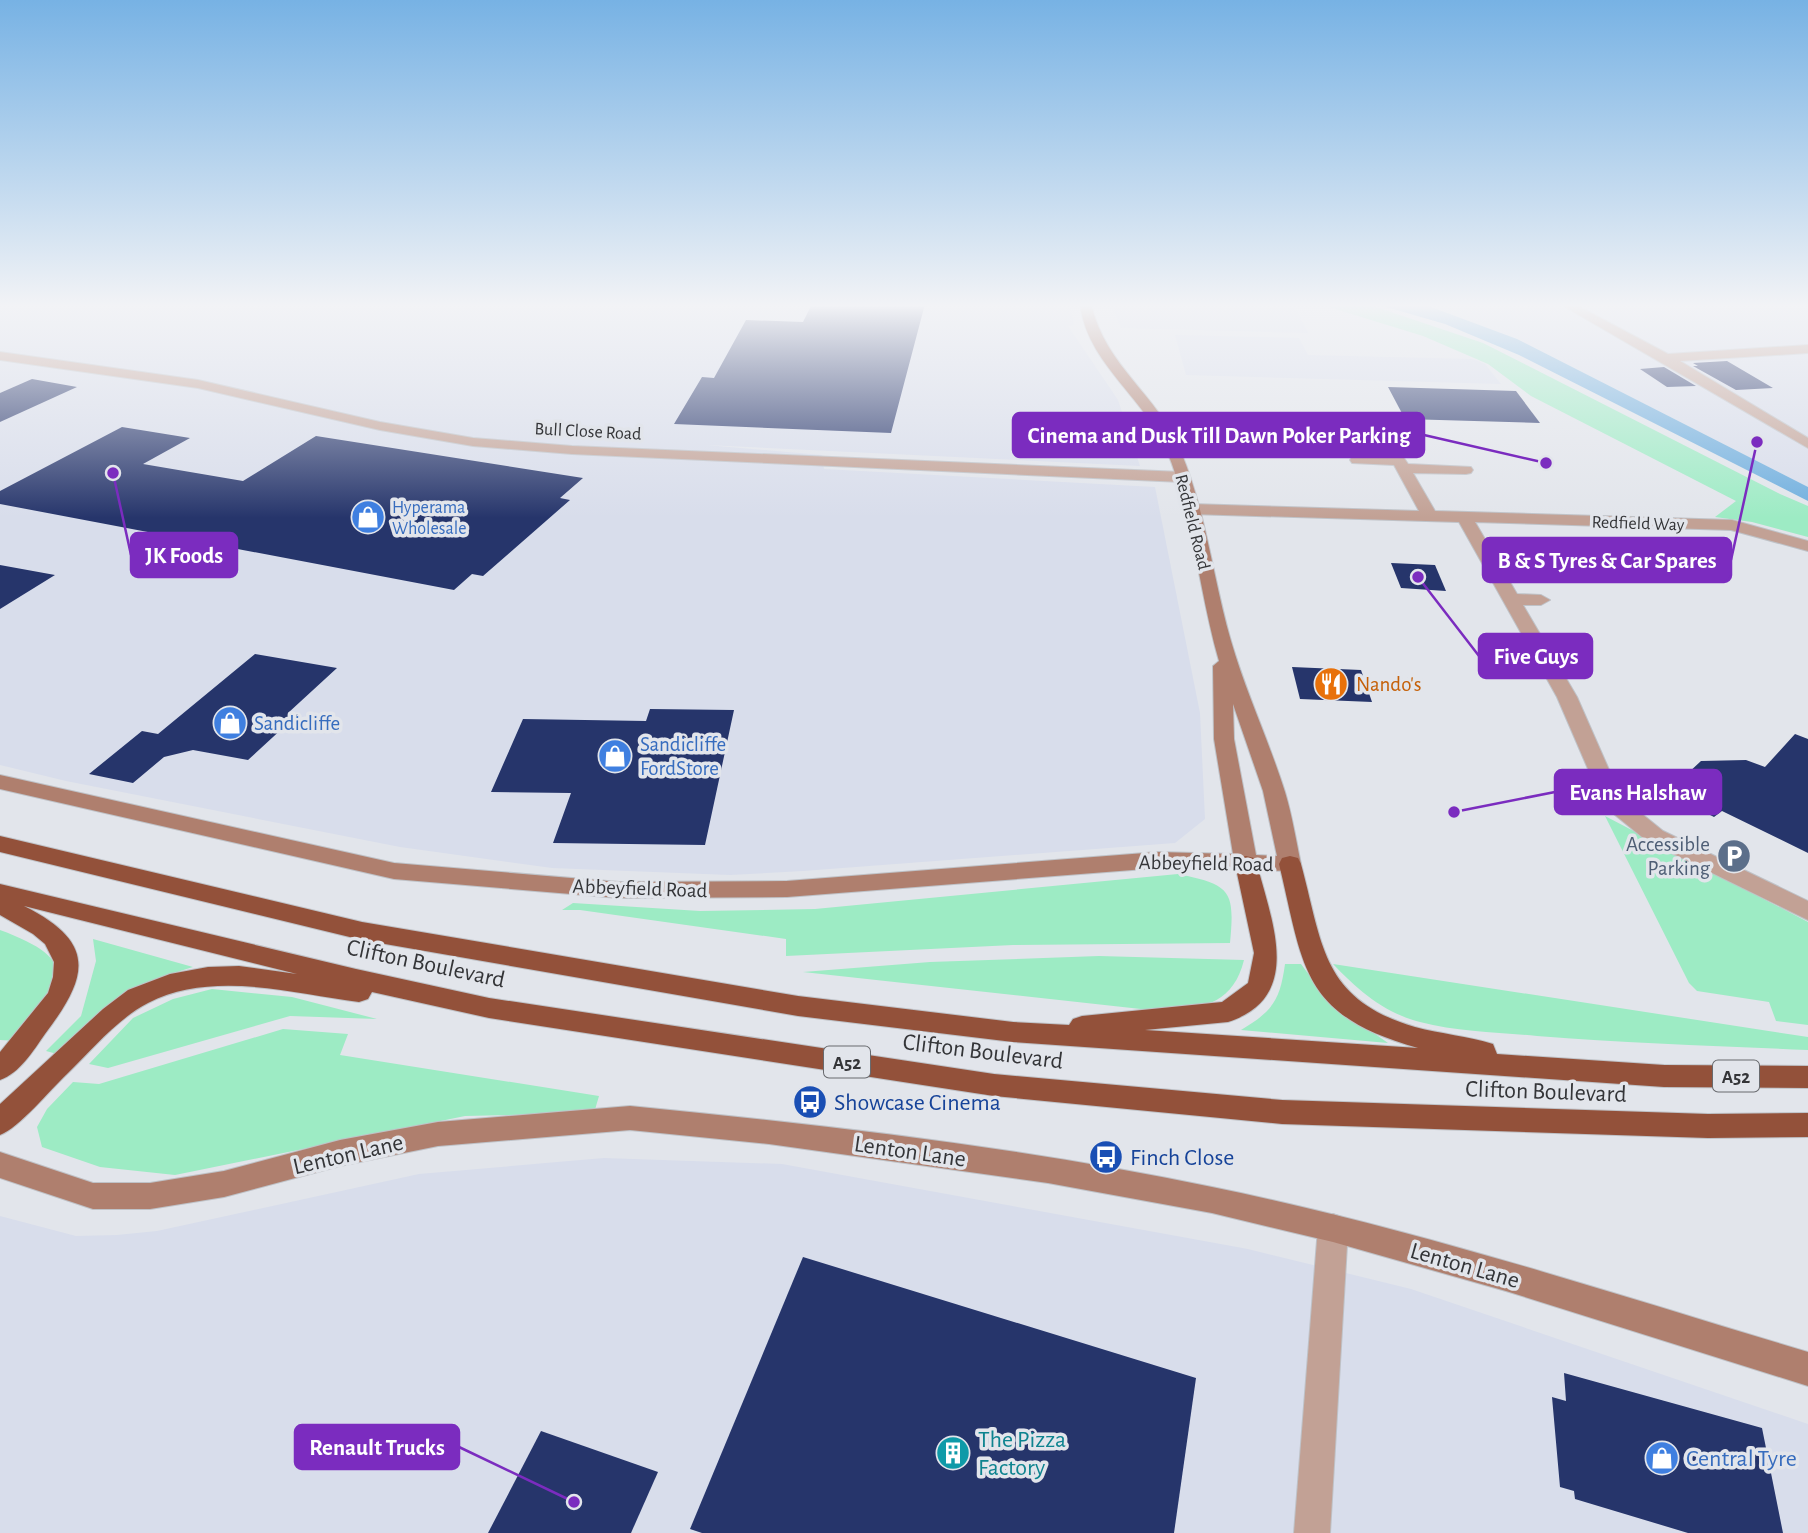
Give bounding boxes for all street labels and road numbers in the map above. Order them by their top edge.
street label: Bull Close Road [534,420,642,444]
street label: Redfield Road [1171,473,1213,572]
street label: Redfield Way [1591,513,1685,535]
street label: Abbeyfield Road [1138,852,1274,875]
street label: Abbeyfield Road [572,876,708,901]
street label: Clifton Boulevard [344,935,507,992]
street label: Clifton Boulevard [901,1030,1064,1074]
road number: A52 [824,1046,870,1078]
road number: A52 [1713,1060,1759,1092]
street label: Clifton Boulevard [1465,1077,1627,1107]
street label: Lenton Lane [291,1131,406,1179]
street label: Lenton Lane [852,1132,967,1172]
street label: Lenton Lane [1407,1239,1522,1293]

